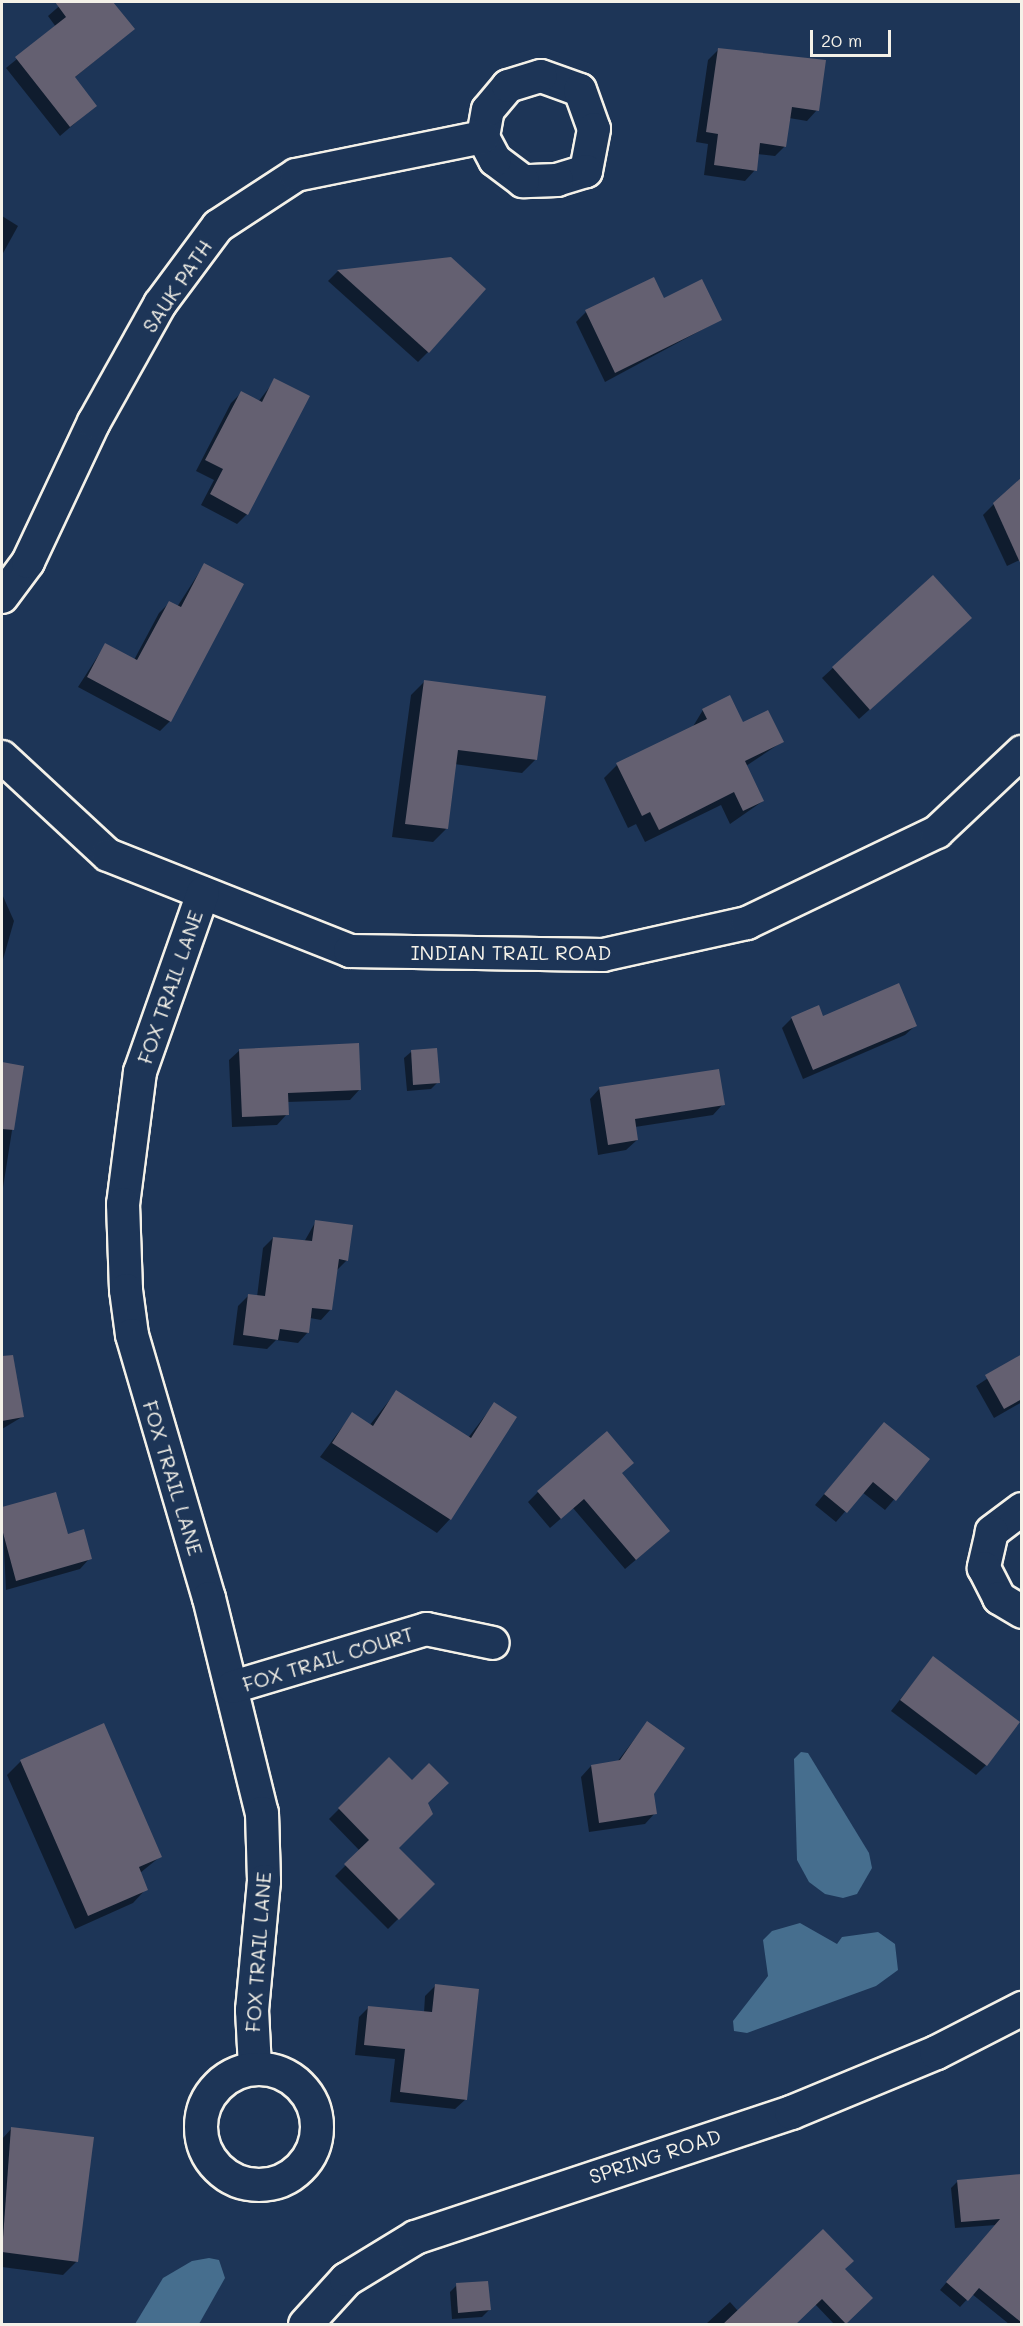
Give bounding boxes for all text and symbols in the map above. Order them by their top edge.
scale bar [813,18,894,56]
text: 20 m [821,28,862,52]
street label: SAUK PATH [137,235,217,337]
street label: FOX TRAIL LANE [132,907,208,1067]
street label: INDIAN TRAIL ROAD [411,940,611,964]
street label: FOX TRAIL LANE [138,1398,208,1558]
street label: FOX TRAIL COURT [240,1622,416,1696]
street label: FOX TRAIL LANE [240,1871,276,2033]
street label: SPRING ROAD [586,2123,724,2189]

